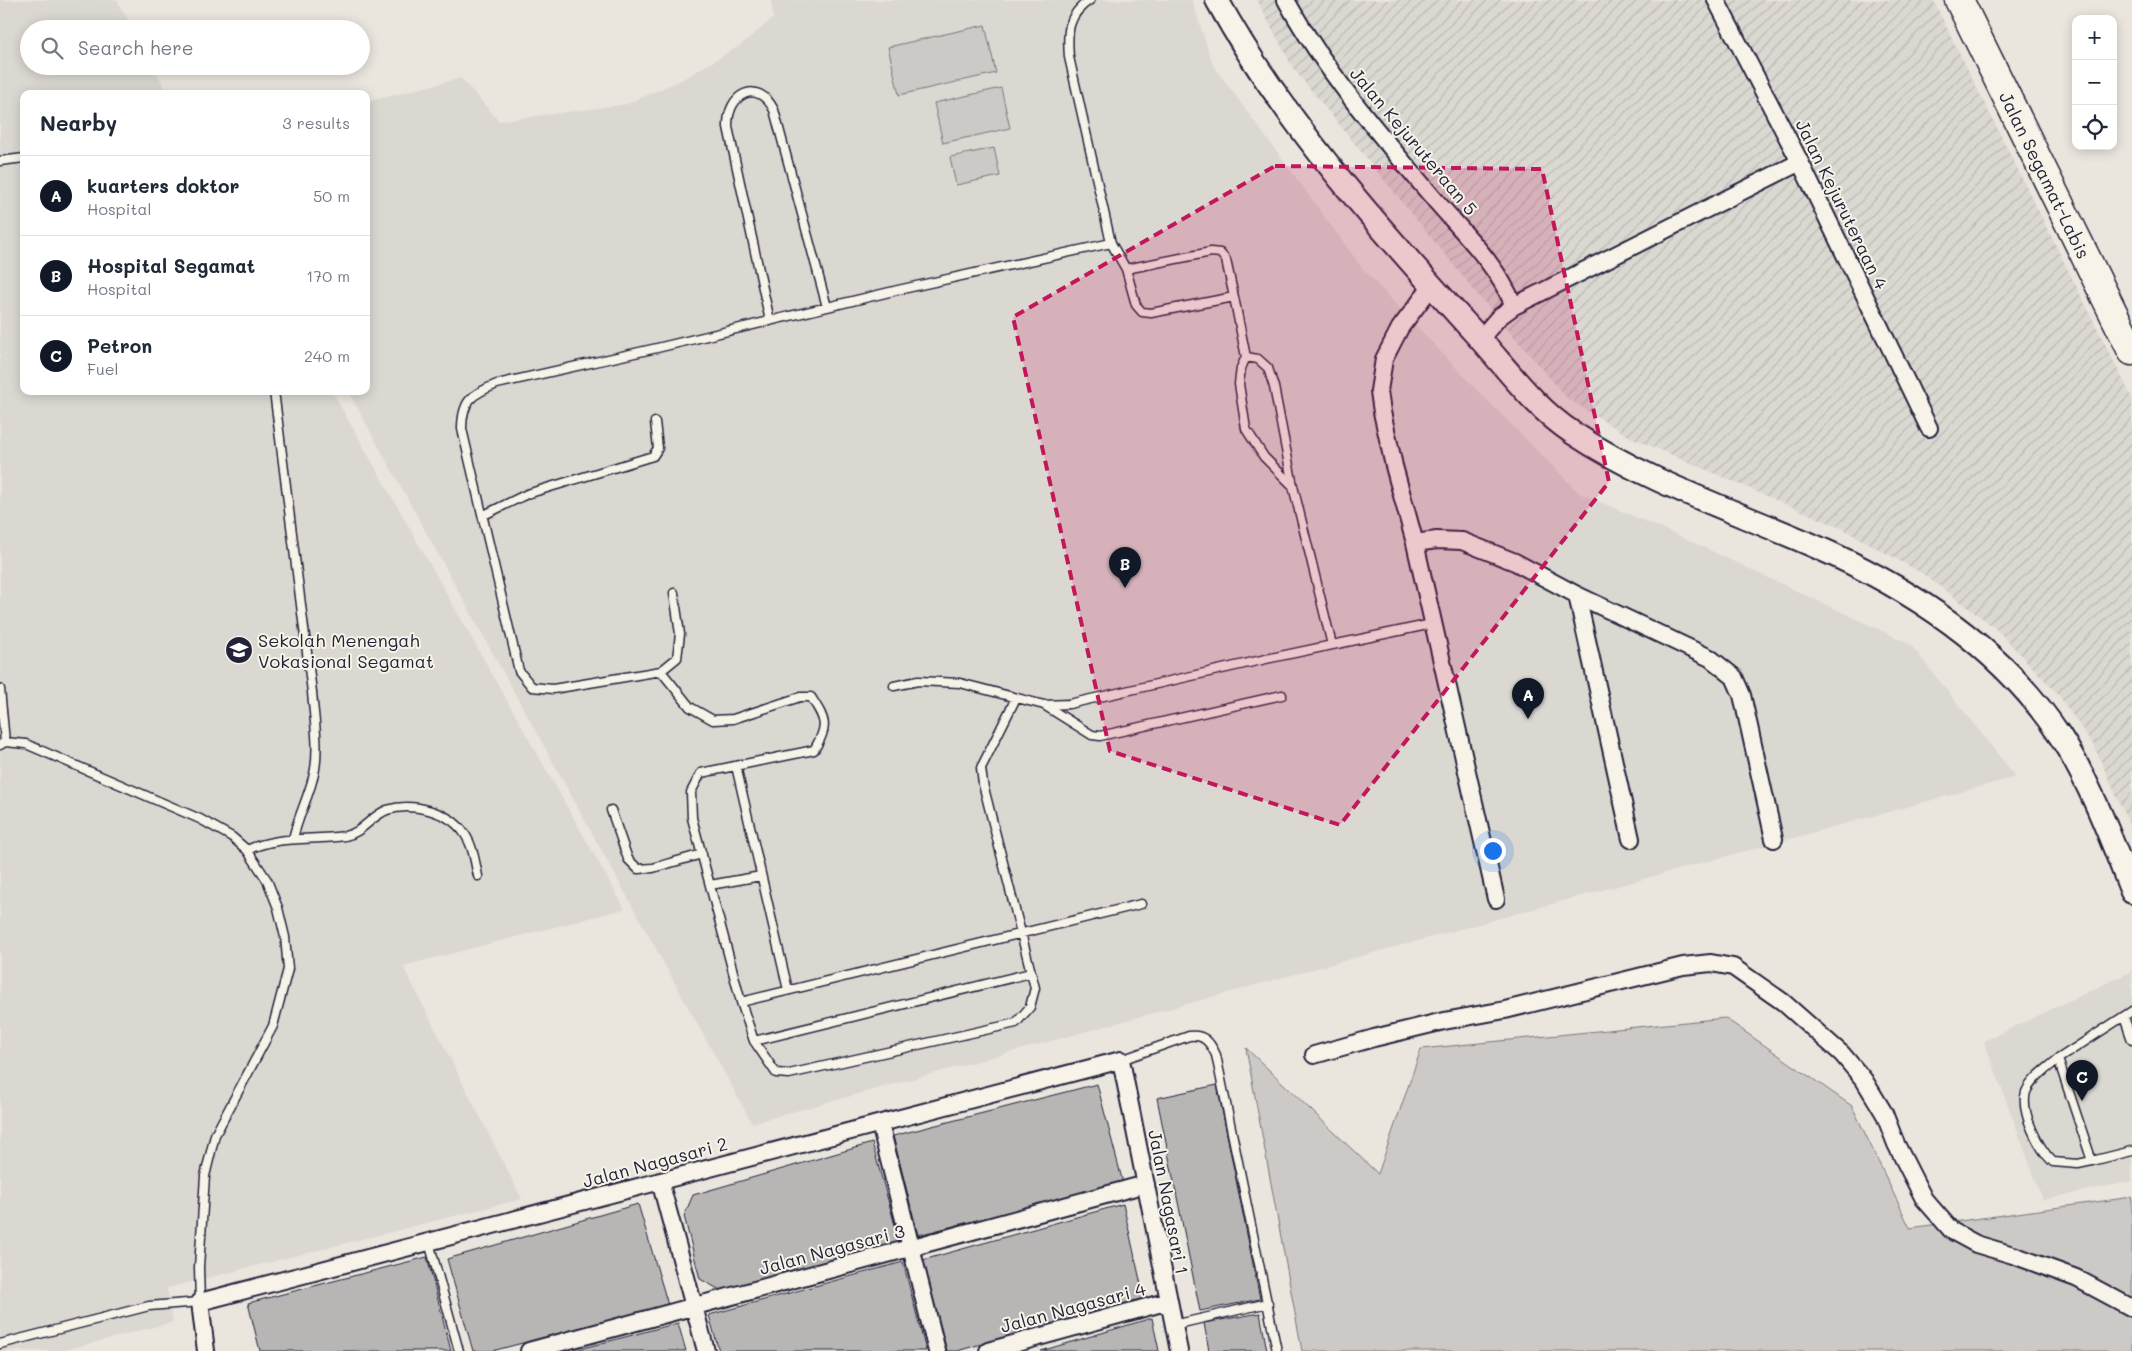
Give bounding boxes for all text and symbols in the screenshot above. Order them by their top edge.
map controls [2072,15,2117,150]
button: + [2072,15,2117,60]
search box [20,20,370,75]
icon: search [38,34,66,62]
text: Search here [78,35,194,60]
button: − [2072,60,2117,105]
street label: Jalan Kejuruteraan 5 [1345,62,1483,220]
street label: Jalan Segamat-Labis [1994,88,2096,262]
button: locate [2072,105,2117,150]
text: Nearby [40,109,117,136]
text: 3 results [282,112,350,133]
street label: Jalan Kejuruteraan 4 [1790,115,1894,293]
text: kuarters doktor [87,173,239,198]
text: A [50,185,62,206]
text: 50 m [313,185,350,206]
text: Hospital [87,198,151,219]
text: Hospital Segamat [87,253,255,278]
text: B [51,265,61,286]
text: 170 m [306,265,350,286]
text: Hospital [87,278,151,299]
text: Petron [87,333,152,358]
text: C [50,345,62,366]
text: 240 m [304,345,350,366]
text: Fuel [87,358,119,379]
pin: B [1109,547,1141,588]
place label: Sekolah Menengah Vokasional Segamat [258,628,434,673]
school or university icon: Sekolah Menengah Vokasional Segamat [224,635,254,665]
pin: A [1512,678,1544,719]
your location [1480,838,1506,864]
pin: C [2066,1060,2098,1101]
street label: Jalan Nagasari 1 [1143,1128,1195,1276]
street label: Jalan Nagasari 2 [580,1131,730,1193]
street label: Jalan Nagasari 3 [757,1218,907,1280]
street label: Jalan Nagasari 4 [998,1276,1149,1338]

